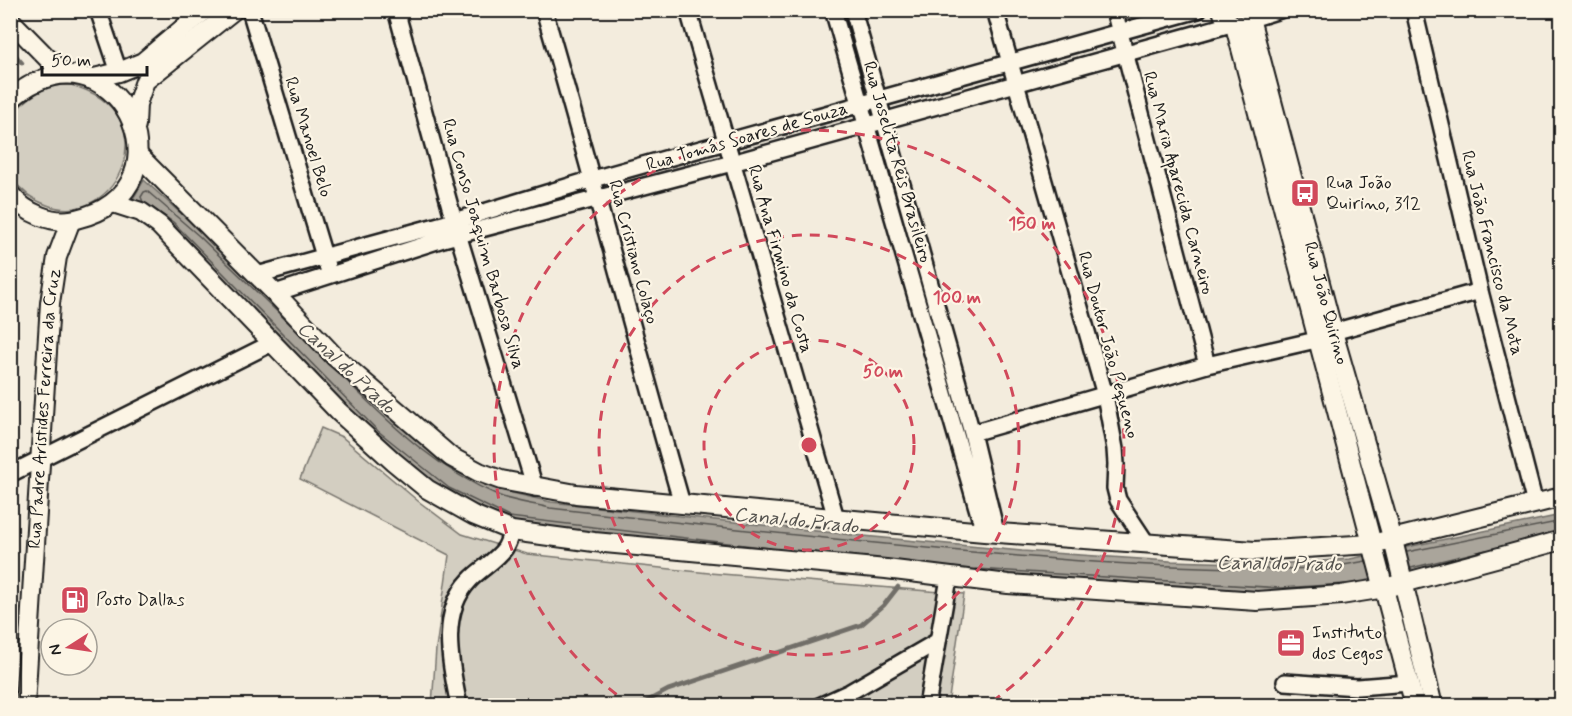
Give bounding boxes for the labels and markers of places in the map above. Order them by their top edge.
place label: Rua João Quirino, 312 [1326,171,1421,216]
bus stop icon: Rua João Quirino, 312 [1289,177,1321,209]
centre of rings [799,435,819,455]
fuel station icon: Posto Dallas [59,584,91,616]
place label: Posto Dallas [96,588,185,612]
place label: Instituto dos Cegos [1312,621,1383,666]
office icon: Instituto dos Cegos [1275,627,1307,659]

